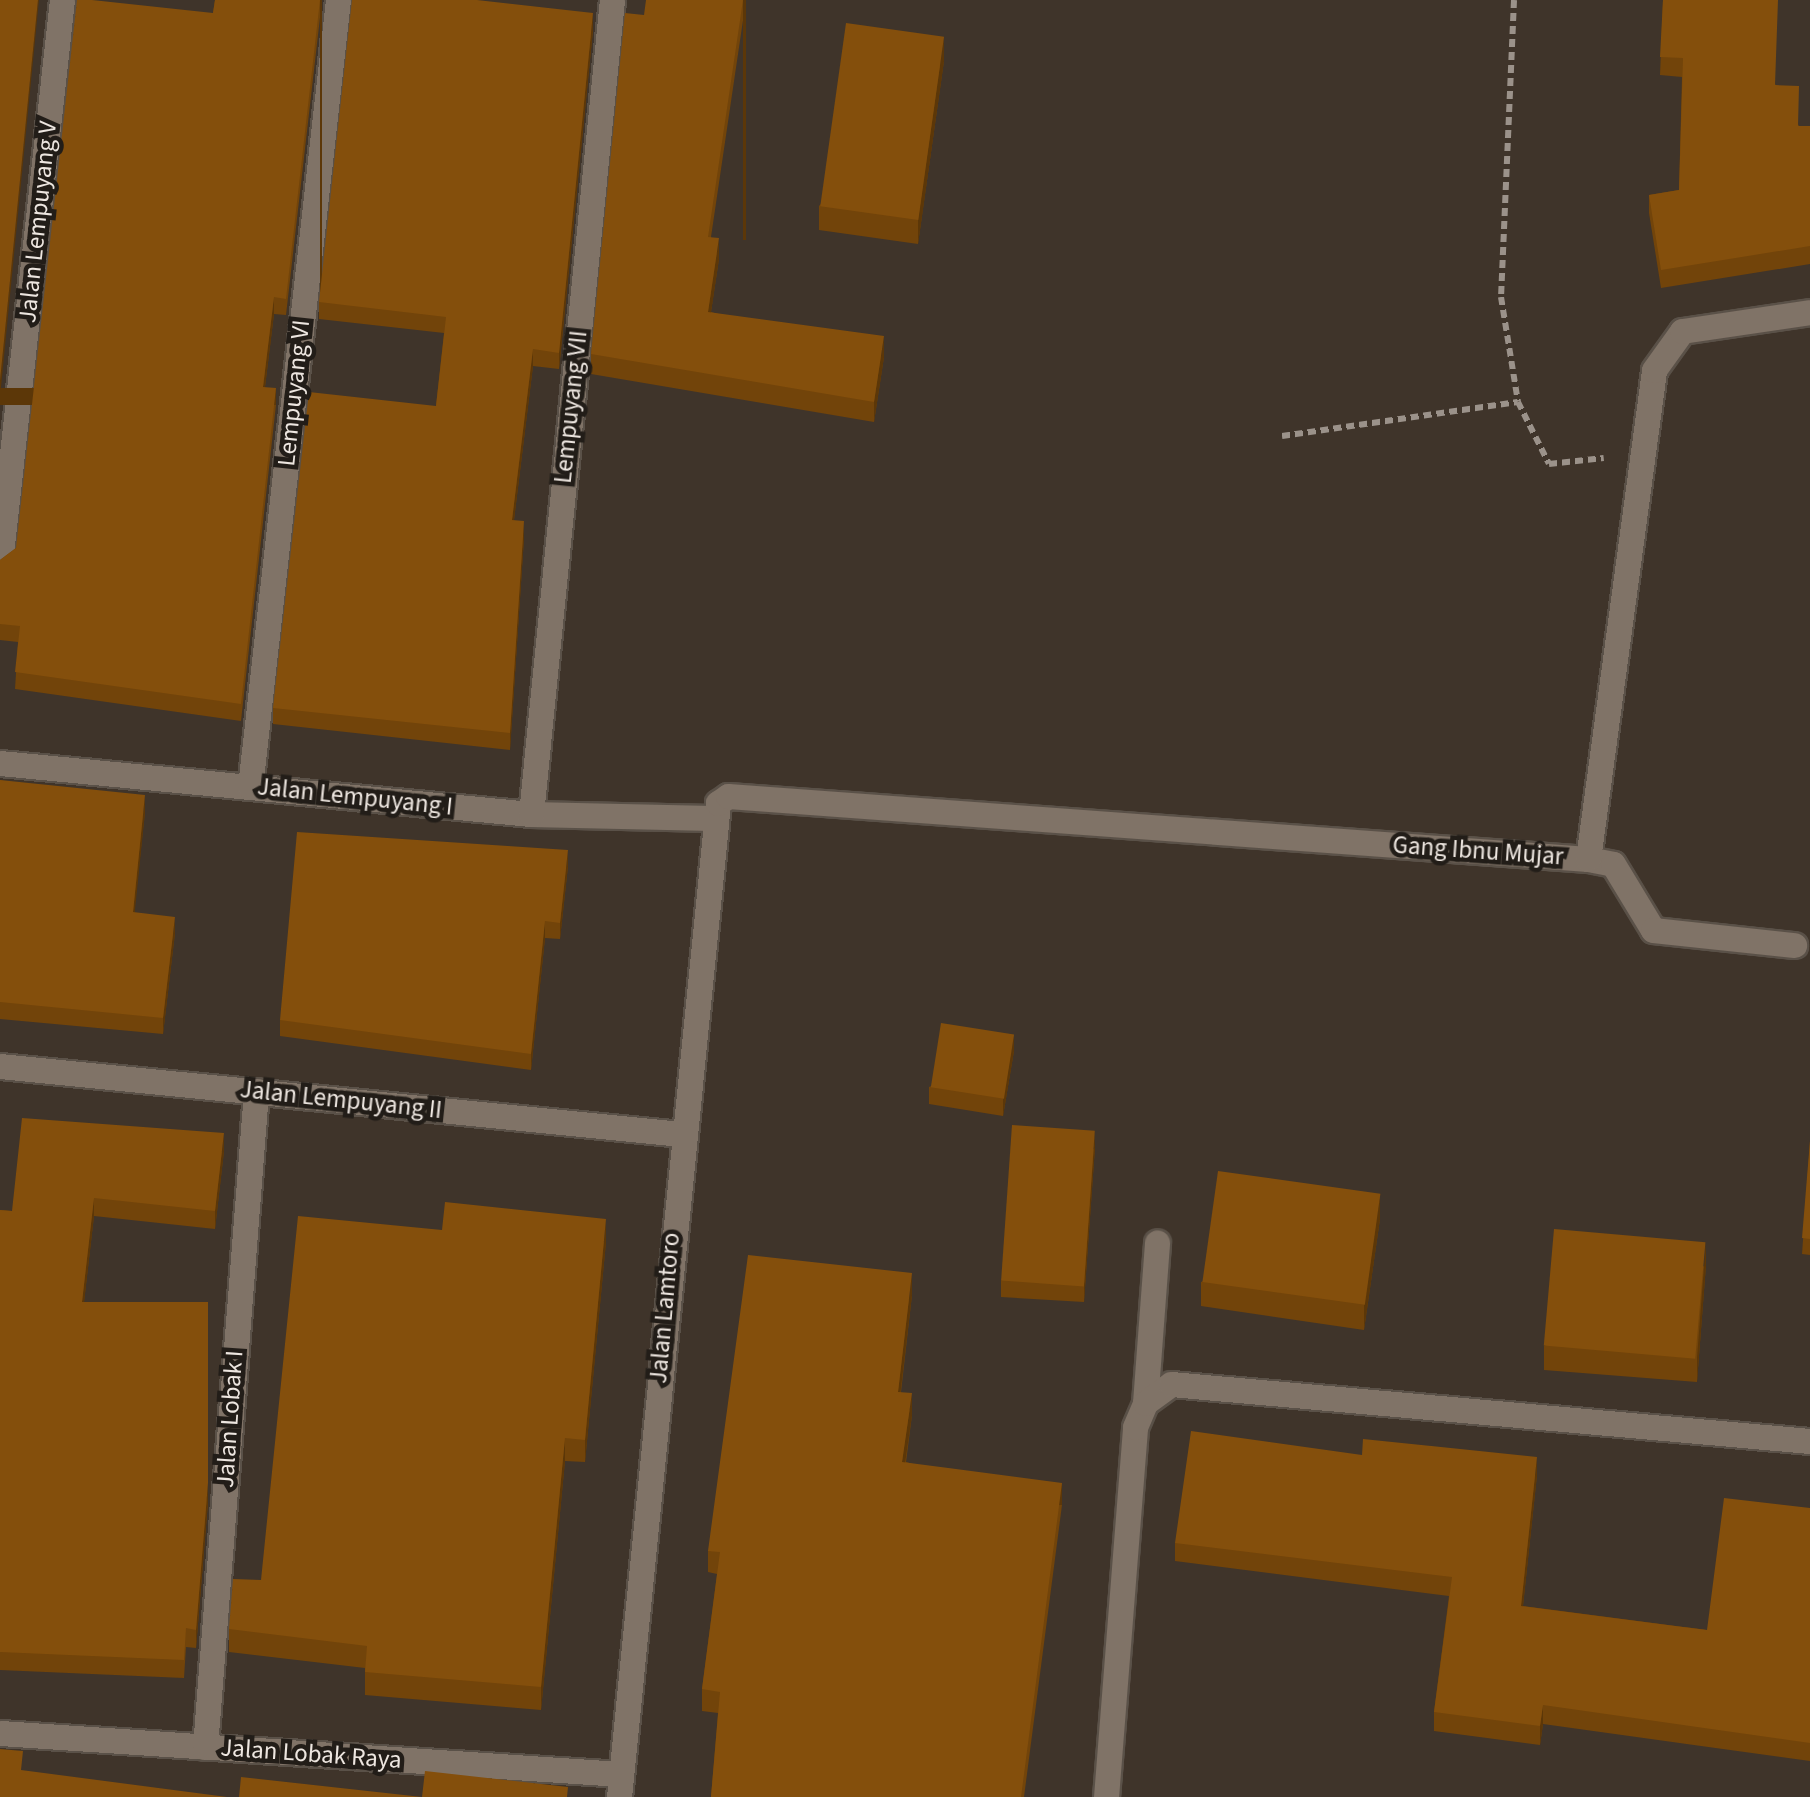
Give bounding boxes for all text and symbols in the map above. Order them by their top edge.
street label: Jalan Lempuyang V [12,120,64,324]
street label: Lempuyang VI [271,318,317,468]
street label: Lempuyang VII [548,329,594,485]
street label: Jalan Lempuyang I [256,772,454,822]
street label: Gang Ibnu Mujar [1392,830,1564,872]
street label: Jalan Lempuyang II [239,1074,443,1126]
street label: Jalan Lamtoro [643,1231,687,1385]
street label: Jalan Lobak I [210,1349,250,1489]
street label: Jalan Lobak Raya [219,1733,403,1775]

